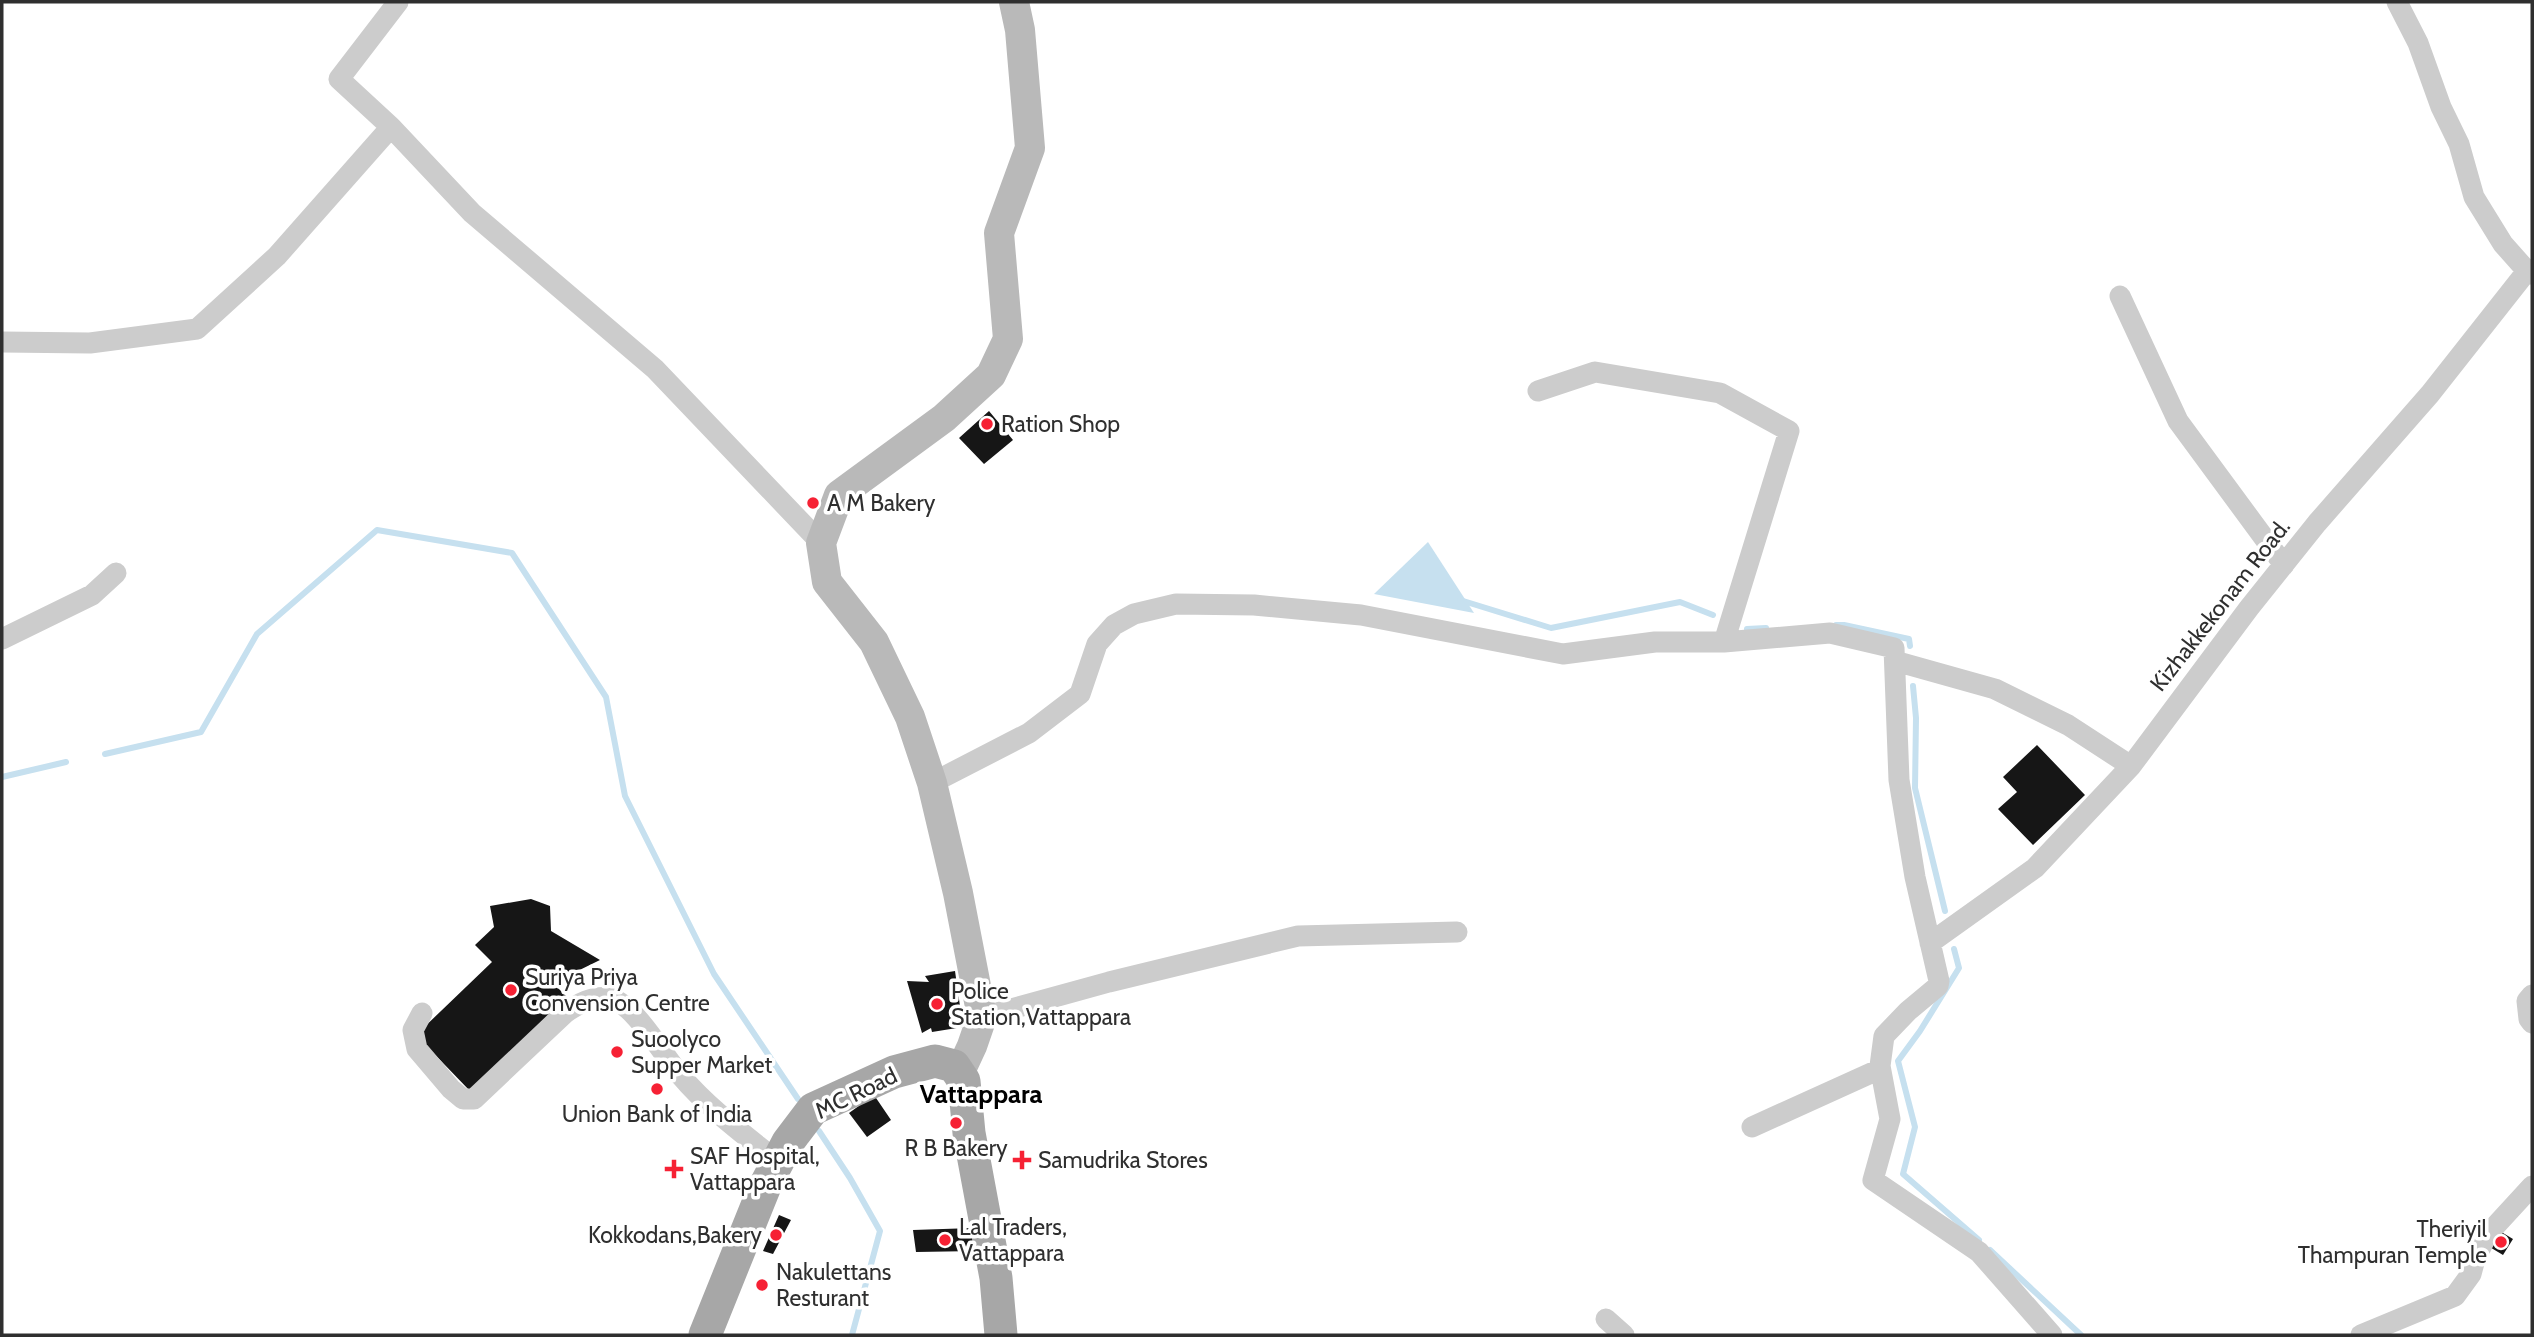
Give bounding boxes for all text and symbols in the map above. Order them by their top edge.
place label: Ration Shop [1001,410,1120,438]
marker: Ration Shop [979,416,995,432]
place label: A M Bakery [827,489,936,517]
marker: A M Bakery [805,495,821,511]
street label: Kizhakkekonam Road. [2144,513,2296,697]
place label: Suriya Priya Convension Centre [525,963,710,1017]
place label: Police Station,Vattappara [951,977,1131,1031]
marker: Suriya Priya Convension Centre [503,982,519,998]
marker: Police Station,Vattappara [929,996,945,1012]
place label: Suoolyco Supper Market [631,1025,773,1079]
marker: Suoolyco Supper Market [609,1044,625,1060]
street label: MC Road [810,1061,902,1125]
district label: Vattappara [920,1078,1042,1110]
marker: Union Bank of India [649,1081,665,1097]
place label: Union Bank of India [562,1100,752,1128]
marker: R B Bakery [948,1115,964,1131]
place label: R B Bakery [904,1134,1008,1162]
place label: SAF Hospital, Vattappara [690,1142,820,1196]
place label: Samudrika Stores [1038,1146,1208,1174]
marker: Samudrika Stores [1012,1150,1032,1170]
marker: SAF Hospital, Vattappara [664,1159,684,1179]
place label: Lal Traders, Vattappara [959,1213,1067,1267]
place label: Theriyil Thampuran Temple [2298,1215,2488,1269]
place label: Kokkodans,Bakery [588,1221,762,1249]
marker: Kokkodans,Bakery [768,1227,784,1243]
marker: Lal Traders, Vattappara [937,1232,953,1248]
marker: Theriyil Thampuran Temple [2493,1234,2509,1250]
place label: Nakulettans Resturant [776,1258,891,1312]
marker: Nakulettans Resturant [754,1277,770,1293]

